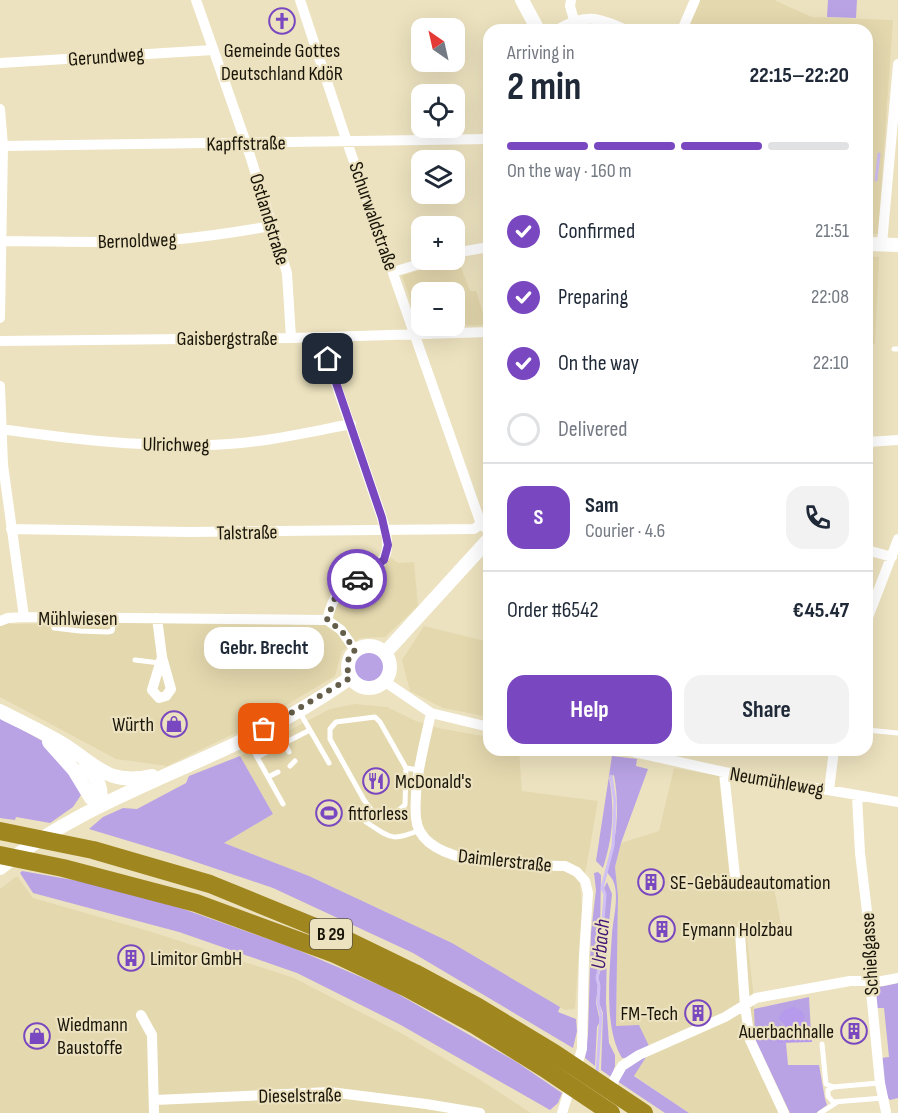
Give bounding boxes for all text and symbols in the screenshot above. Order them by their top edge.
church icon: Gemeinde Gottes Deutschland KdöR [267,6,297,36]
north arrow [411,18,465,72]
map controls [411,18,465,336]
place label: Gemeinde Gottes Deutschland KdöR [221,39,343,86]
text: Arriving in [507,41,575,65]
street label: Gerundweg [67,42,145,72]
text: 22:15–22:20 [749,62,849,89]
text: 2 min [507,64,581,111]
button: locate [411,84,465,138]
street label: Kapffstraße [206,131,286,157]
button: layers [411,150,465,204]
street label: Schurwaldstraße [343,159,403,274]
text: On the way · 160 m [507,159,632,183]
street label: Ostlandstraße [244,171,294,268]
icon: check [507,215,540,248]
button: + [411,216,465,270]
text: Confirmed [558,218,635,245]
text: 21:51 [815,219,849,243]
street label: Bernoldweg [97,228,177,254]
icon: check [507,281,540,314]
button: − [411,282,465,336]
text: Preparing [558,284,628,311]
text: 22:08 [811,285,849,309]
street label: Gaisbergstraße [177,327,277,351]
pin [302,333,353,384]
icon: home [311,342,344,375]
icon: check [507,347,540,380]
text: On the way [558,350,639,377]
text: 22:10 [813,351,849,375]
text: Delivered [558,416,627,443]
street label: Ulrichweg [142,432,210,458]
button: phone [786,486,849,549]
text: Sam [585,492,619,519]
text: S [534,504,543,531]
text: Courier · 4.6 [585,519,665,543]
street label: Talstraße [216,520,278,546]
courier [327,549,387,609]
icon: car [341,563,374,596]
text: Order #6542 [507,597,599,624]
text: €45.47 [793,597,849,624]
street label: Mühlwiesen [38,607,118,631]
callout: Gebr. Brecht [204,627,324,669]
text: Gebr. Brecht [220,636,308,660]
button: Help [507,675,672,744]
button: Share [684,675,849,744]
pin [238,703,289,754]
shop icon: Würth [159,709,189,739]
icon: bag [247,712,280,745]
place label: Würth [112,713,154,737]
street label: Neumühleweg [728,762,826,802]
restaurant icon: McDonald's [361,766,391,796]
place label: McDonald's [395,770,472,794]
sports icon: fitforless [314,798,344,828]
place label: fitforless [348,802,408,826]
street label: Daimlerstraße [457,844,553,878]
building icon: SE-Gebäudeautomation [636,867,666,897]
place label: SE-Gebäudeautomation [670,871,830,895]
street label: Schießgasse [856,912,884,996]
building icon: Eymann Holzbau [647,914,677,944]
water label: Urbach [586,918,615,970]
place label: Eymann Holzbau [682,918,793,942]
road number: B 29 [310,919,352,949]
building icon: Limitor GmbH [116,943,146,973]
place label: Limitor GmbH [150,947,242,971]
building icon: FM-Tech [683,998,713,1028]
place label: FM-Tech [620,1002,678,1026]
place label: Wiedmann Baustoffe [57,1013,128,1060]
building icon: Auerbachhalle [839,1016,869,1046]
place label: Auerbachhalle [738,1020,834,1044]
shop icon: Wiedmann Baustoffe [22,1021,52,1051]
street label: Dieselstraße [258,1083,342,1109]

